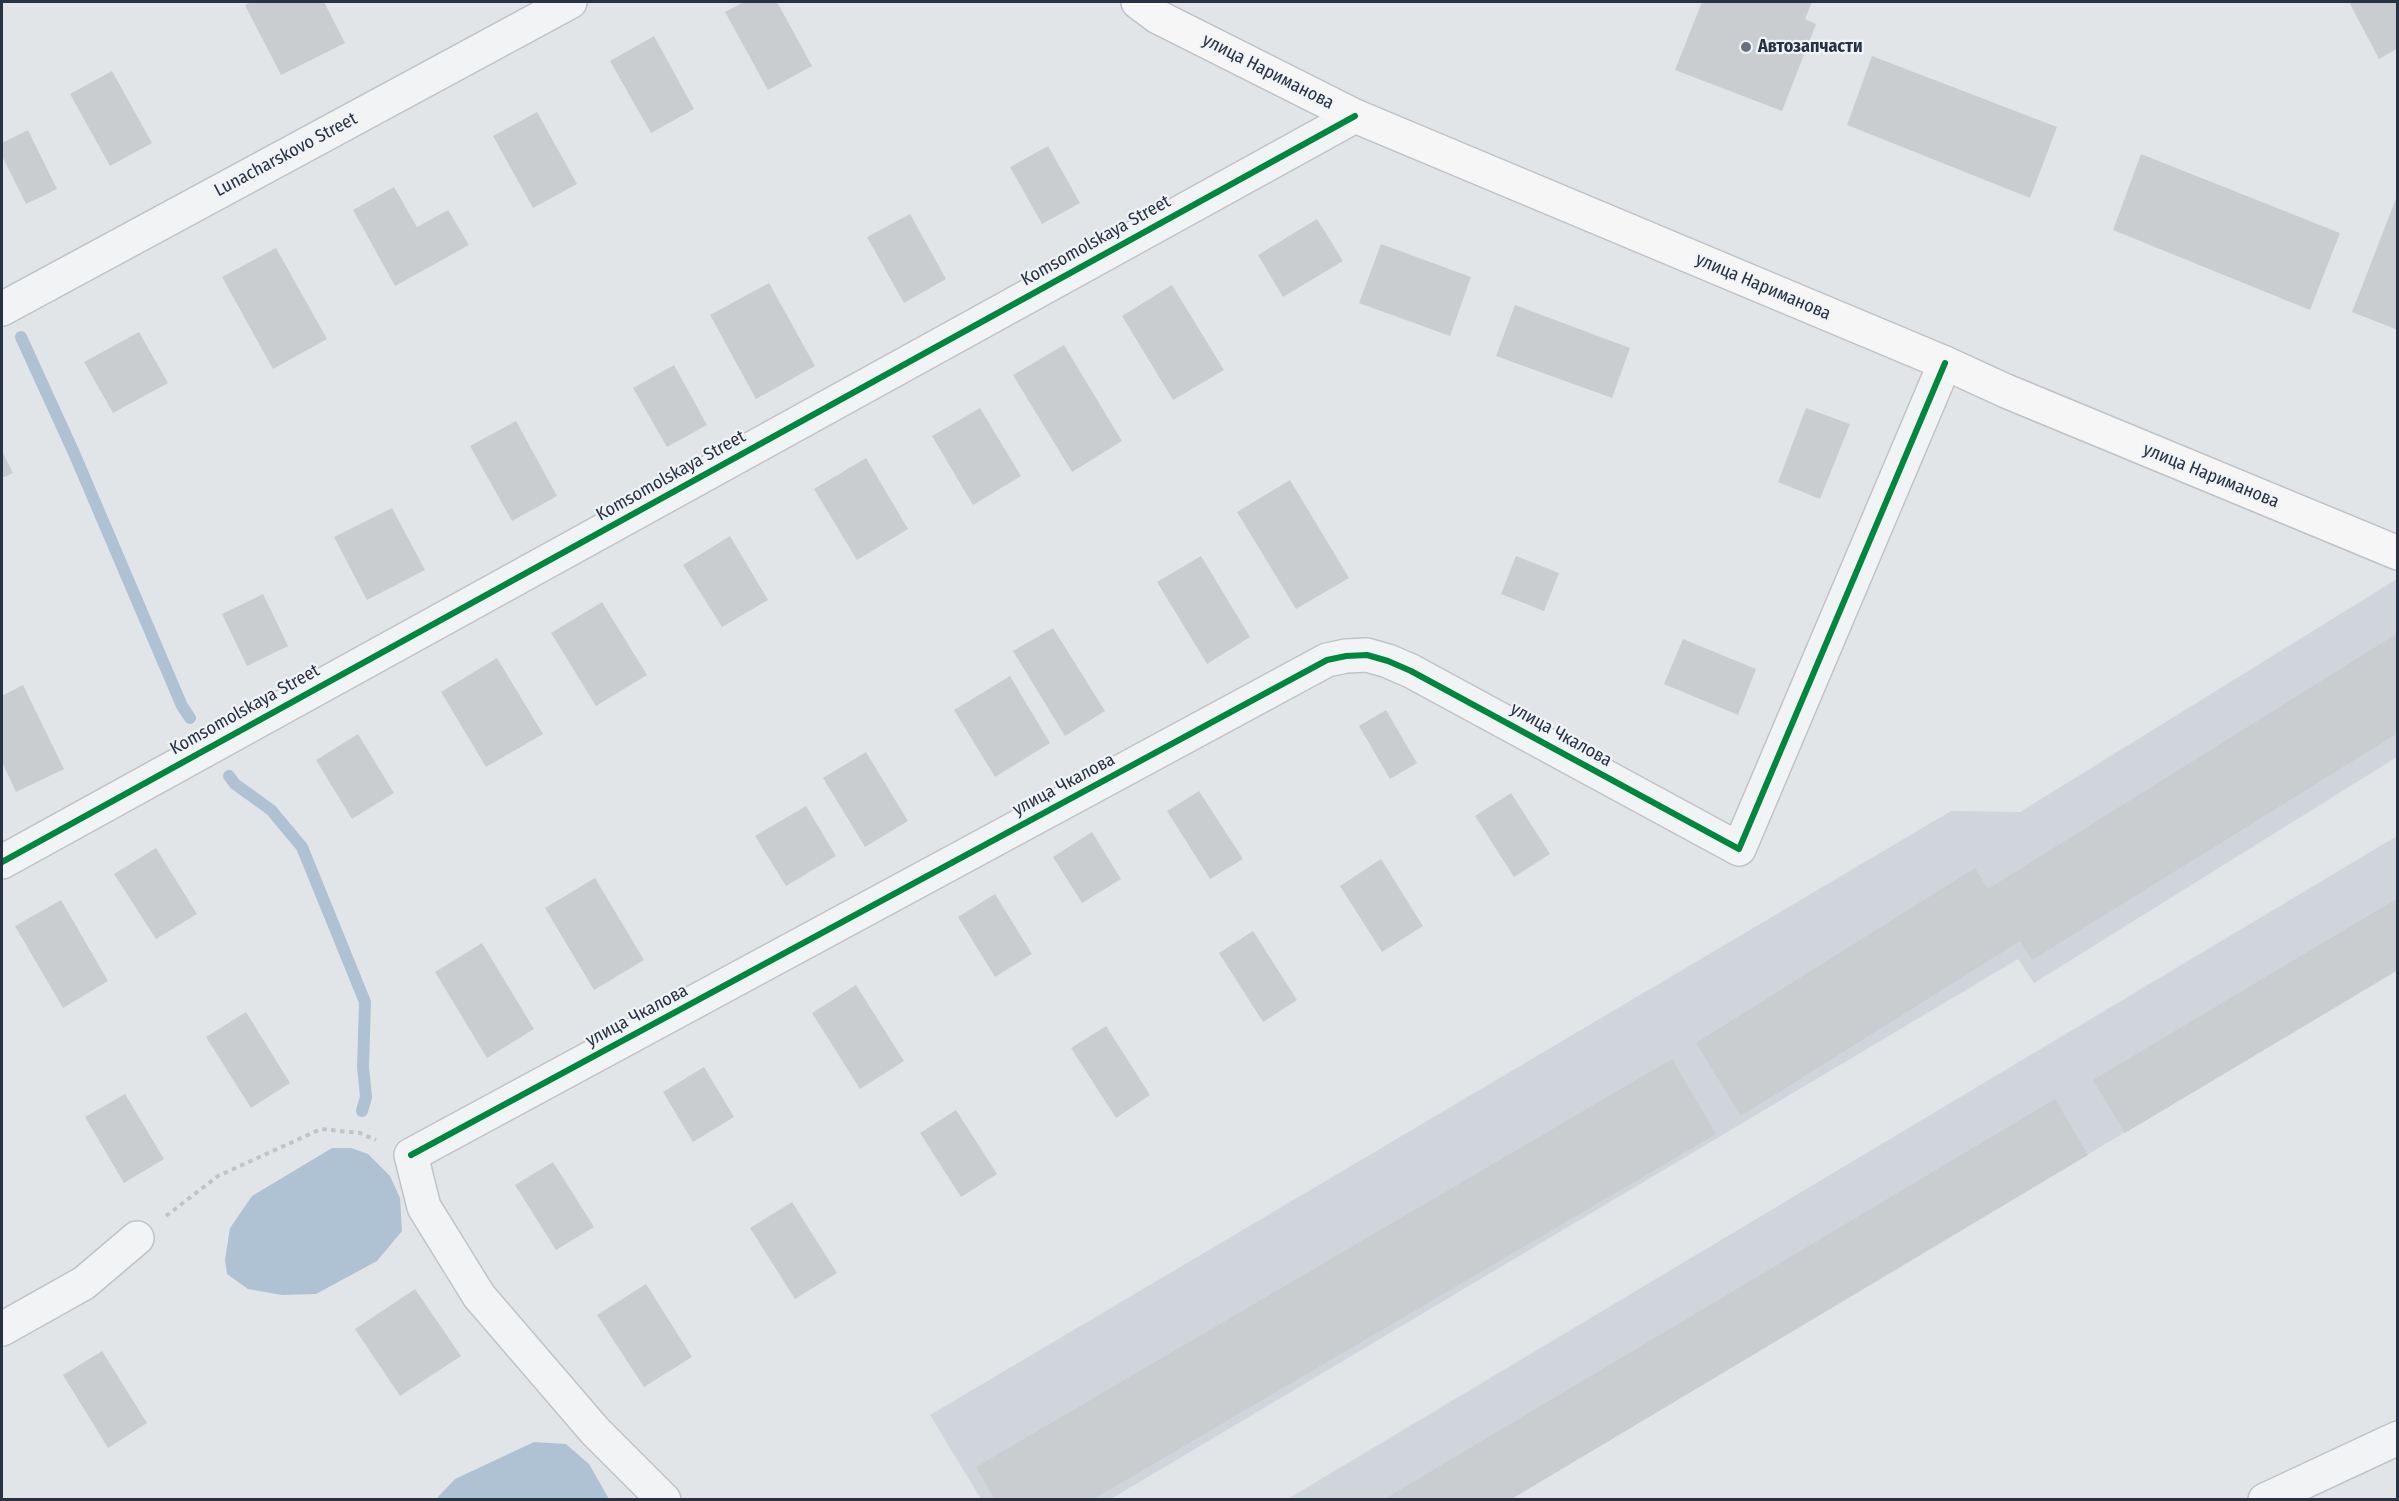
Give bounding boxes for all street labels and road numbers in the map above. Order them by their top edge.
street label: улица Нариманова [1199,30,1337,114]
street label: Lunacharskovo Street [211,108,361,202]
street label: Komsomolskaya Street [1018,191,1174,291]
street label: улица Нариманова [1692,249,1834,325]
street label: Komsomolskaya Street [593,426,749,526]
street label: улица Нариманова [2140,439,2282,513]
street label: Komsomolskaya Street [167,660,323,760]
street label: улица Чкалова [1507,698,1615,772]
street label: улица Чкалова [1009,749,1119,821]
street label: улица Чкалова [582,980,692,1052]

